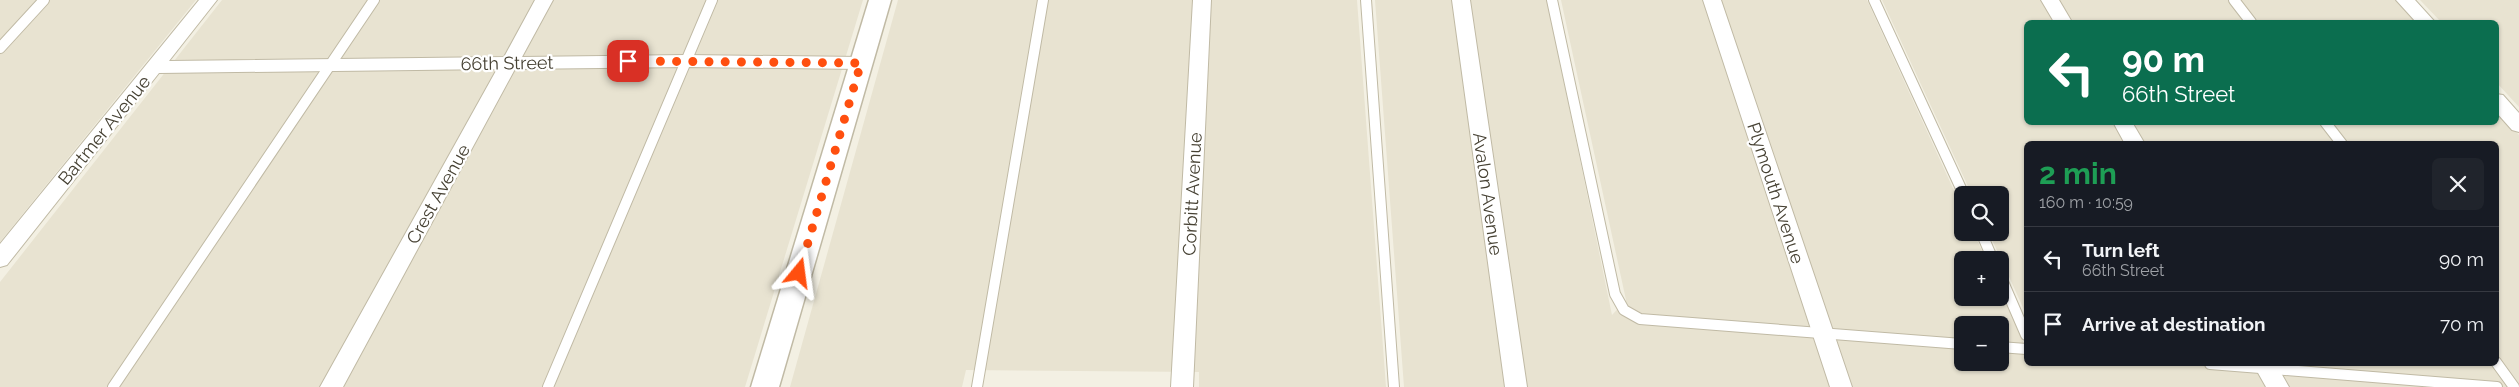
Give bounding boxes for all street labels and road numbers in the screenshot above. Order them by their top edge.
street label: 66th Street [460,52,554,74]
street label: Bartmer Avenue [54,71,155,189]
street label: Plymouth Avenue [1743,120,1809,267]
street label: Corbitt Avenue [1178,131,1206,256]
street label: Avalon Avenue [1469,131,1507,257]
street label: Crest Avenue [402,140,474,248]

